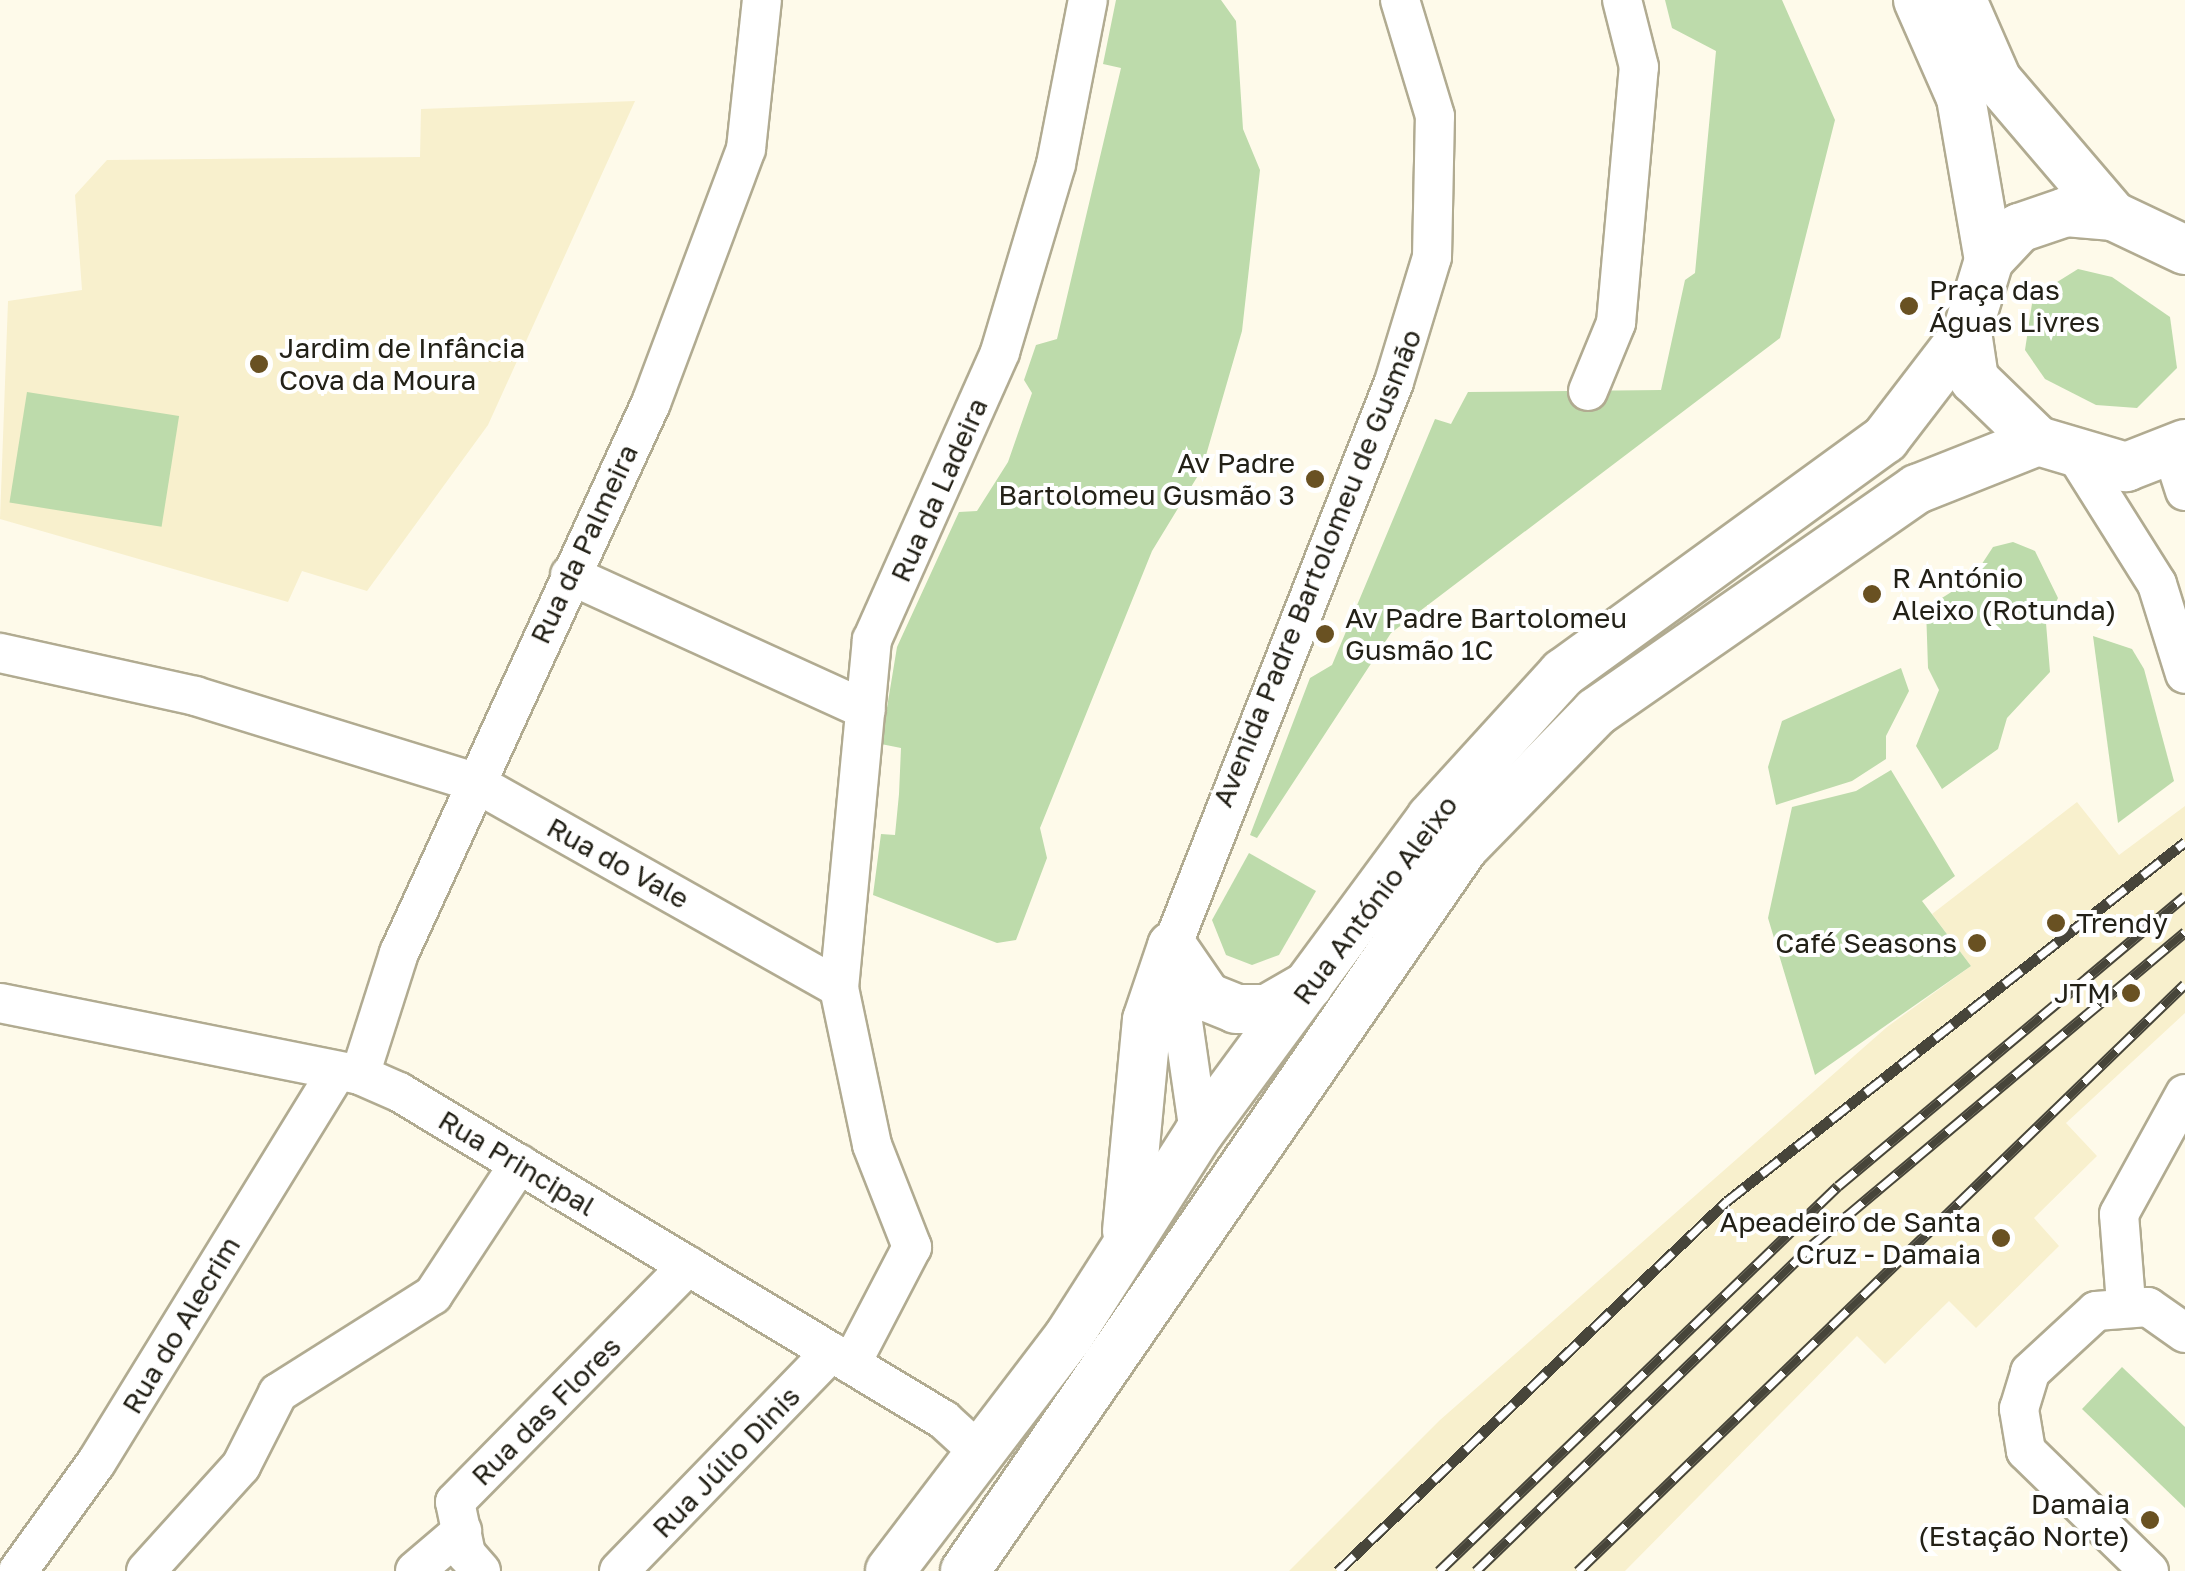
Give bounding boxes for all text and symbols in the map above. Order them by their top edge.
place label: Praça das Águas Livres [1929,273,2100,339]
marker: Praça das Águas Livres [1898,295,1920,317]
street label: Avenida Padre Bartolomeu de Gusmão [1206,324,1428,812]
place label: Jardim de Infância Cova da Moura [279,331,525,397]
marker: Jardim de Infância Cova da Moura [248,353,270,375]
street label: Rua da Ladeira [883,393,995,587]
street label: Rua da Palmeira [523,439,645,649]
place label: Av Padre Bartolomeu Gusmão 3 [998,446,1295,512]
marker: Av Padre Bartolomeu Gusmão 3 [1304,468,1326,490]
place label: R António Aleixo (Rotunda) [1892,561,2117,627]
marker: R António Aleixo (Rotunda) [1861,583,1883,605]
place label: Av Padre Bartolomeu Gusmão 1C [1345,601,1627,667]
marker: Av Padre Bartolomeu Gusmão 1C [1314,623,1336,645]
street label: Rua António Aleixo [1286,789,1464,1011]
street label: Rua do Vale [541,810,695,916]
place label: Trendy [2076,906,2168,940]
marker: Trendy [2045,912,2067,934]
place label: Café Seasons [1775,926,1957,960]
marker: Café Seasons [1966,932,1988,954]
place label: JTM [2054,976,2111,1010]
marker: JTM [2120,982,2142,1004]
street label: Rua Principal [432,1103,602,1223]
place label: Apeadeiro de Santa Cruz - Damaia [1719,1205,1981,1271]
marker: Apeadeiro de Santa Cruz - Damaia [1990,1227,2012,1249]
street label: Rua do Alecrim [115,1230,247,1420]
street label: Rua das Flores [464,1329,628,1493]
street label: Rua Júlio Dinis [645,1379,807,1545]
place label: Damaia (Estação Norte) [1918,1487,2130,1553]
marker: Damaia (Estação Norte) [2139,1509,2161,1531]

